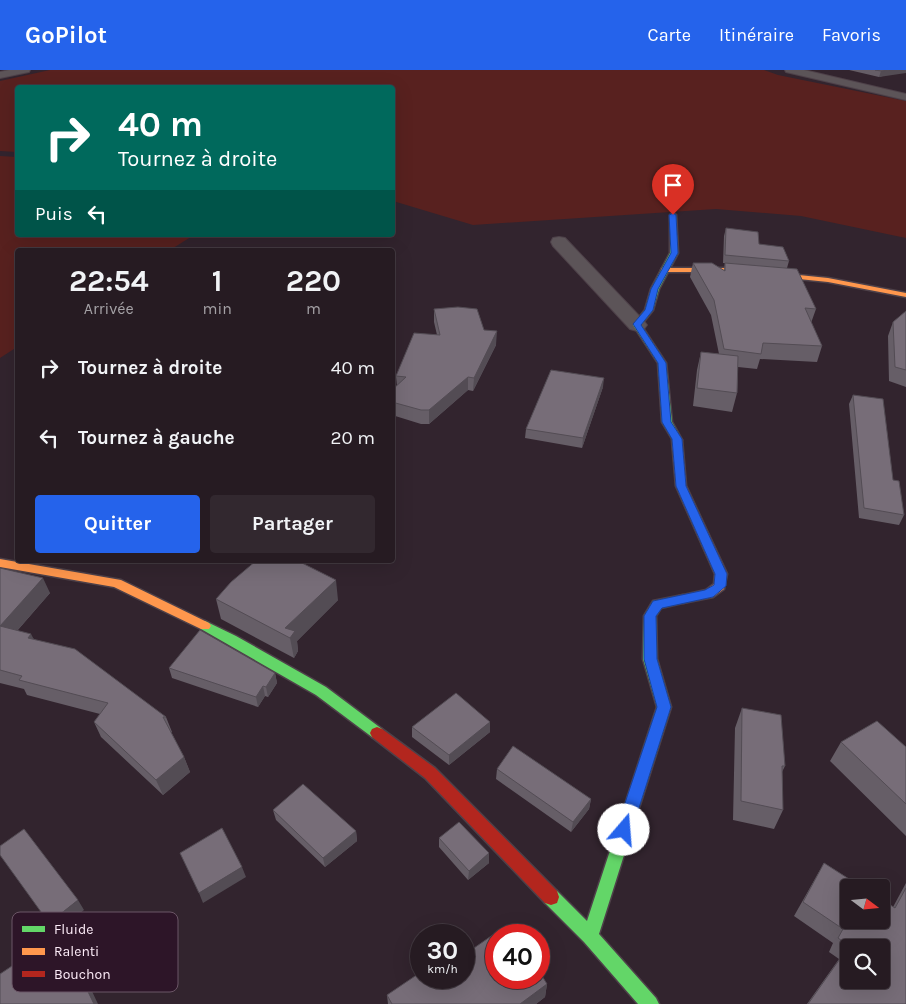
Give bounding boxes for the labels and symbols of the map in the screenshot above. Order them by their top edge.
pin [652,164,694,215]
position arrow [597,803,649,855]
north arrow [840,879,890,929]
legend [12,912,178,992]
text: Fluide [54,921,93,938]
speed limit sign: 40 [485,924,550,989]
text: Ralenti [54,943,99,960]
text: Bouchon [54,966,111,983]

